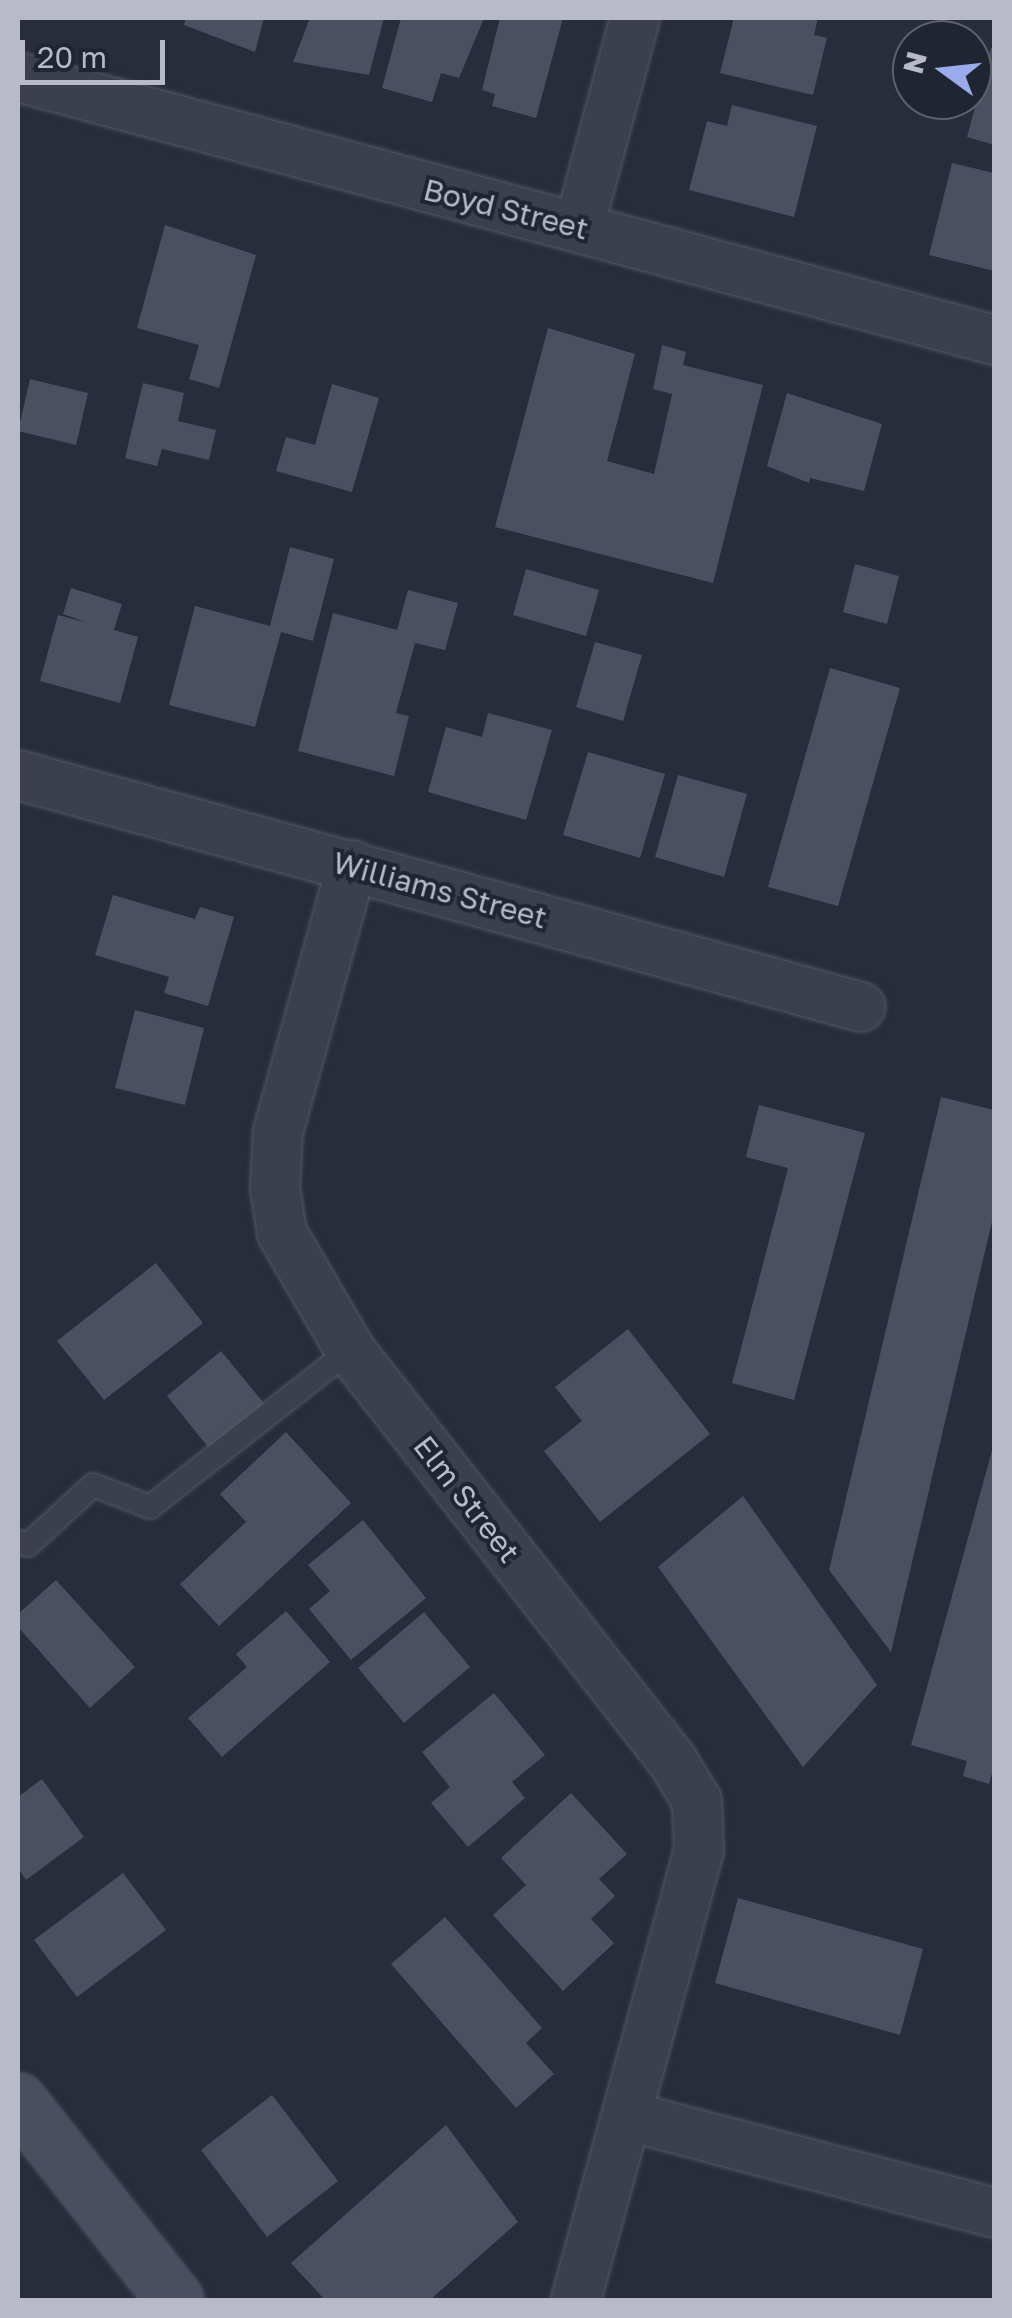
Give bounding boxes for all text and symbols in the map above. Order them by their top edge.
scale bar [25,20,170,82]
north arrow [892,20,992,120]
text: 20 m [37,39,107,75]
text: N [896,48,933,77]
street label: Boyd Street [420,171,592,247]
street label: Williams Street [329,844,551,936]
street label: Elm Street [406,1429,528,1569]

